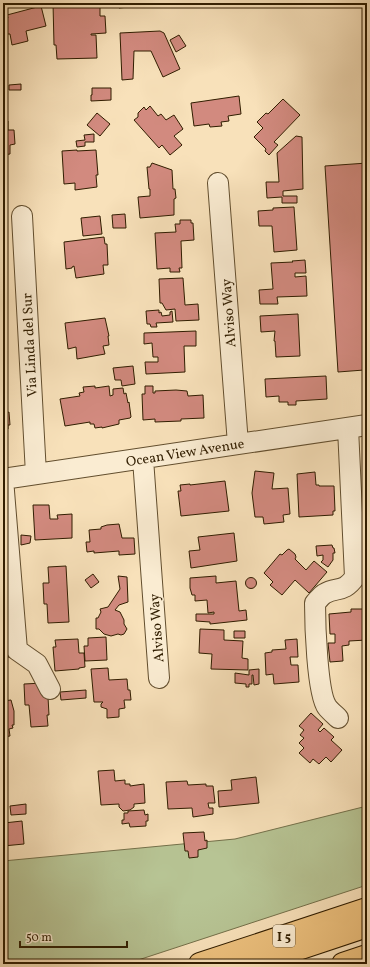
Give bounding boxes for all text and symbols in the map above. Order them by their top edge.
street label: Alviso Way [218,278,241,348]
street label: Via Linda del Sur [18,292,43,397]
street label: Ocean View Avenue [125,435,246,472]
street label: Alviso Way [146,593,169,663]
scale bar [20,923,127,949]
road number: I 5 [273,925,295,947]
text: 50 m [26,930,52,946]

